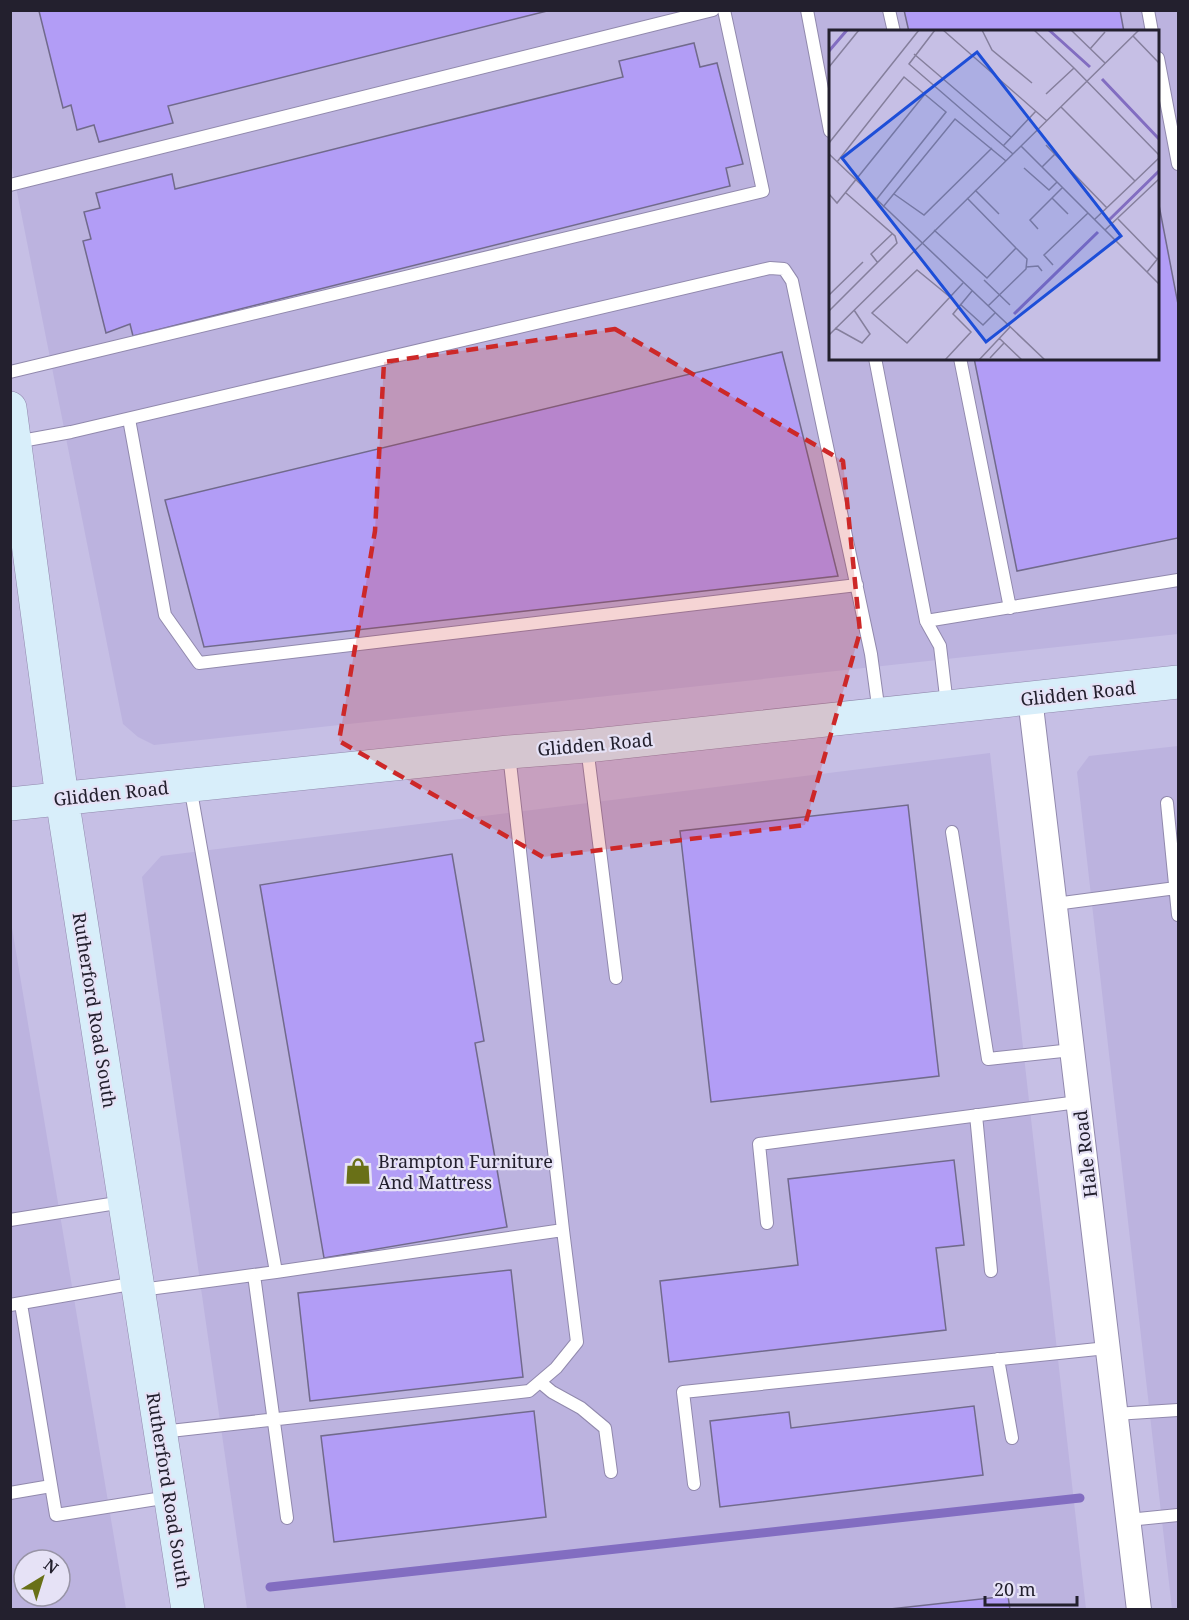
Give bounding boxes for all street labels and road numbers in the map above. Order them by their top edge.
street label: Glidden Road [1019,675,1137,711]
street label: Glidden Road [536,727,654,761]
street label: Glidden Road [52,775,170,811]
street label: Rutherford Road South [68,910,122,1110]
street label: Hale Road [1068,1109,1102,1199]
street label: Rutherford Road South [142,1390,196,1590]

